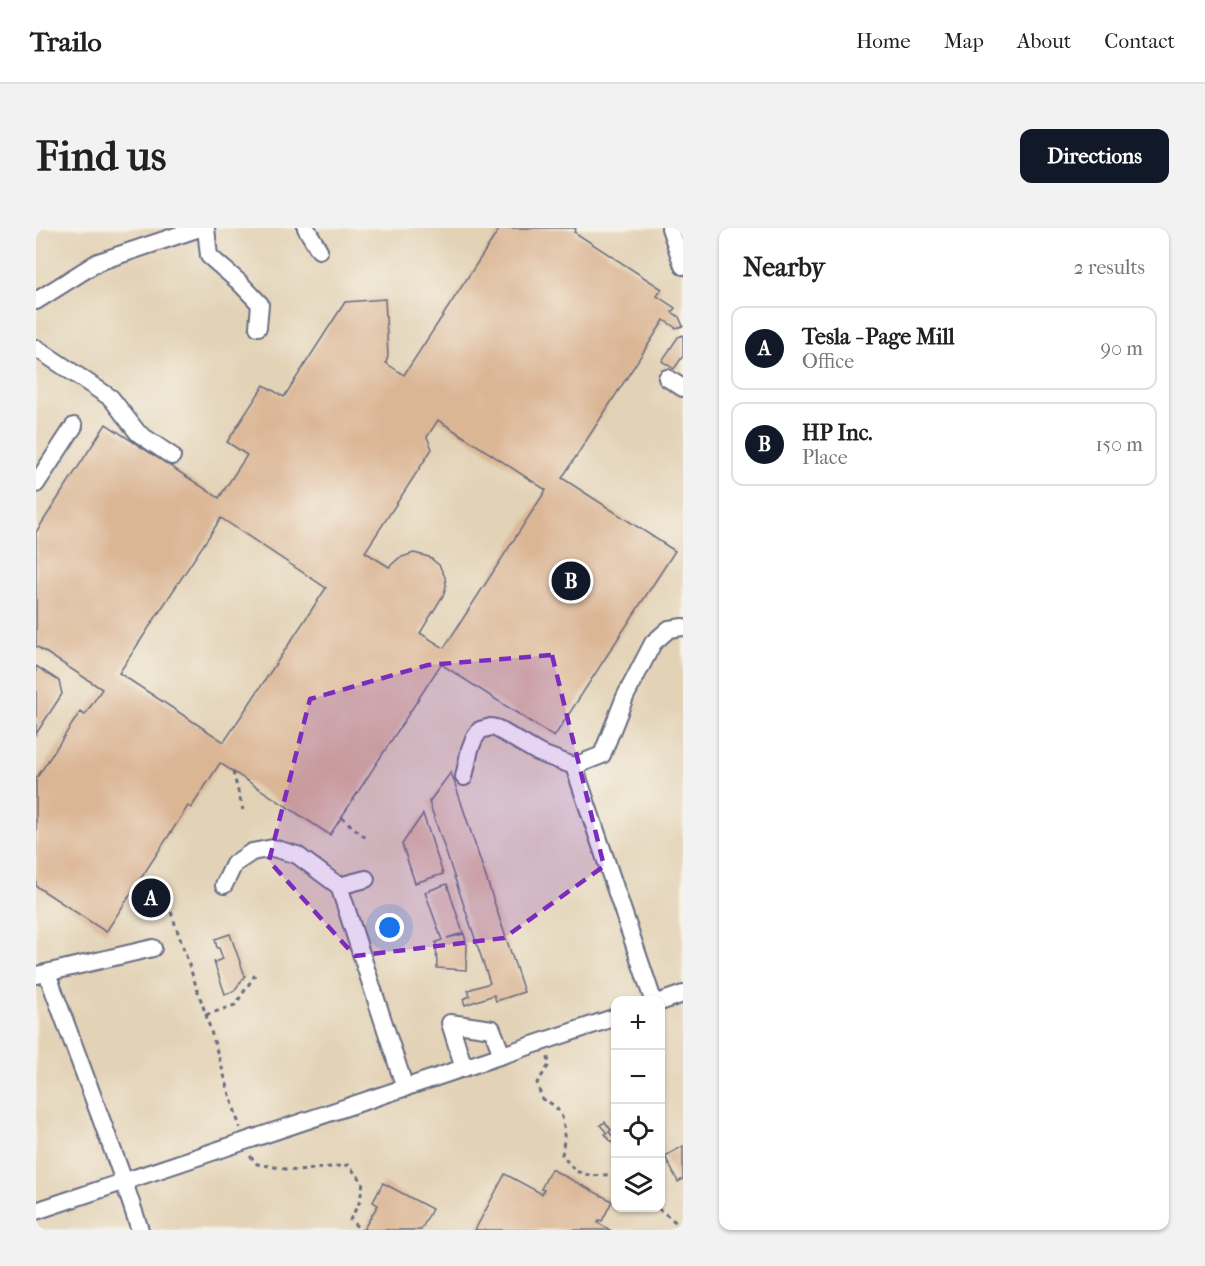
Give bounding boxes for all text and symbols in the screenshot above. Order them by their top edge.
text: Trailo [30,25,102,58]
text: Home [856,29,911,53]
text: Map [944,29,984,53]
text: About [1017,29,1071,53]
text: Contact [1104,29,1175,53]
button: Directions [1020,129,1169,183]
text: Find us [36,132,166,181]
text: Nearby [743,252,825,283]
text: 2 results [1074,256,1145,279]
text: Tesla - Page Mill [802,324,955,350]
text: A [758,337,771,360]
text: 90 m [1101,337,1143,360]
text: Office [802,350,854,373]
text: HP Inc. [802,420,873,446]
text: B [758,433,771,456]
text: 150 m [1095,433,1143,456]
text: Place [802,446,848,469]
pin: B [552,558,590,604]
pin: A [132,876,170,920]
your location [375,913,404,942]
map controls [611,996,665,1212]
button: + [611,996,665,1050]
button: − [611,1050,665,1104]
button: locate [611,1104,665,1158]
button: layers [611,1158,665,1212]

